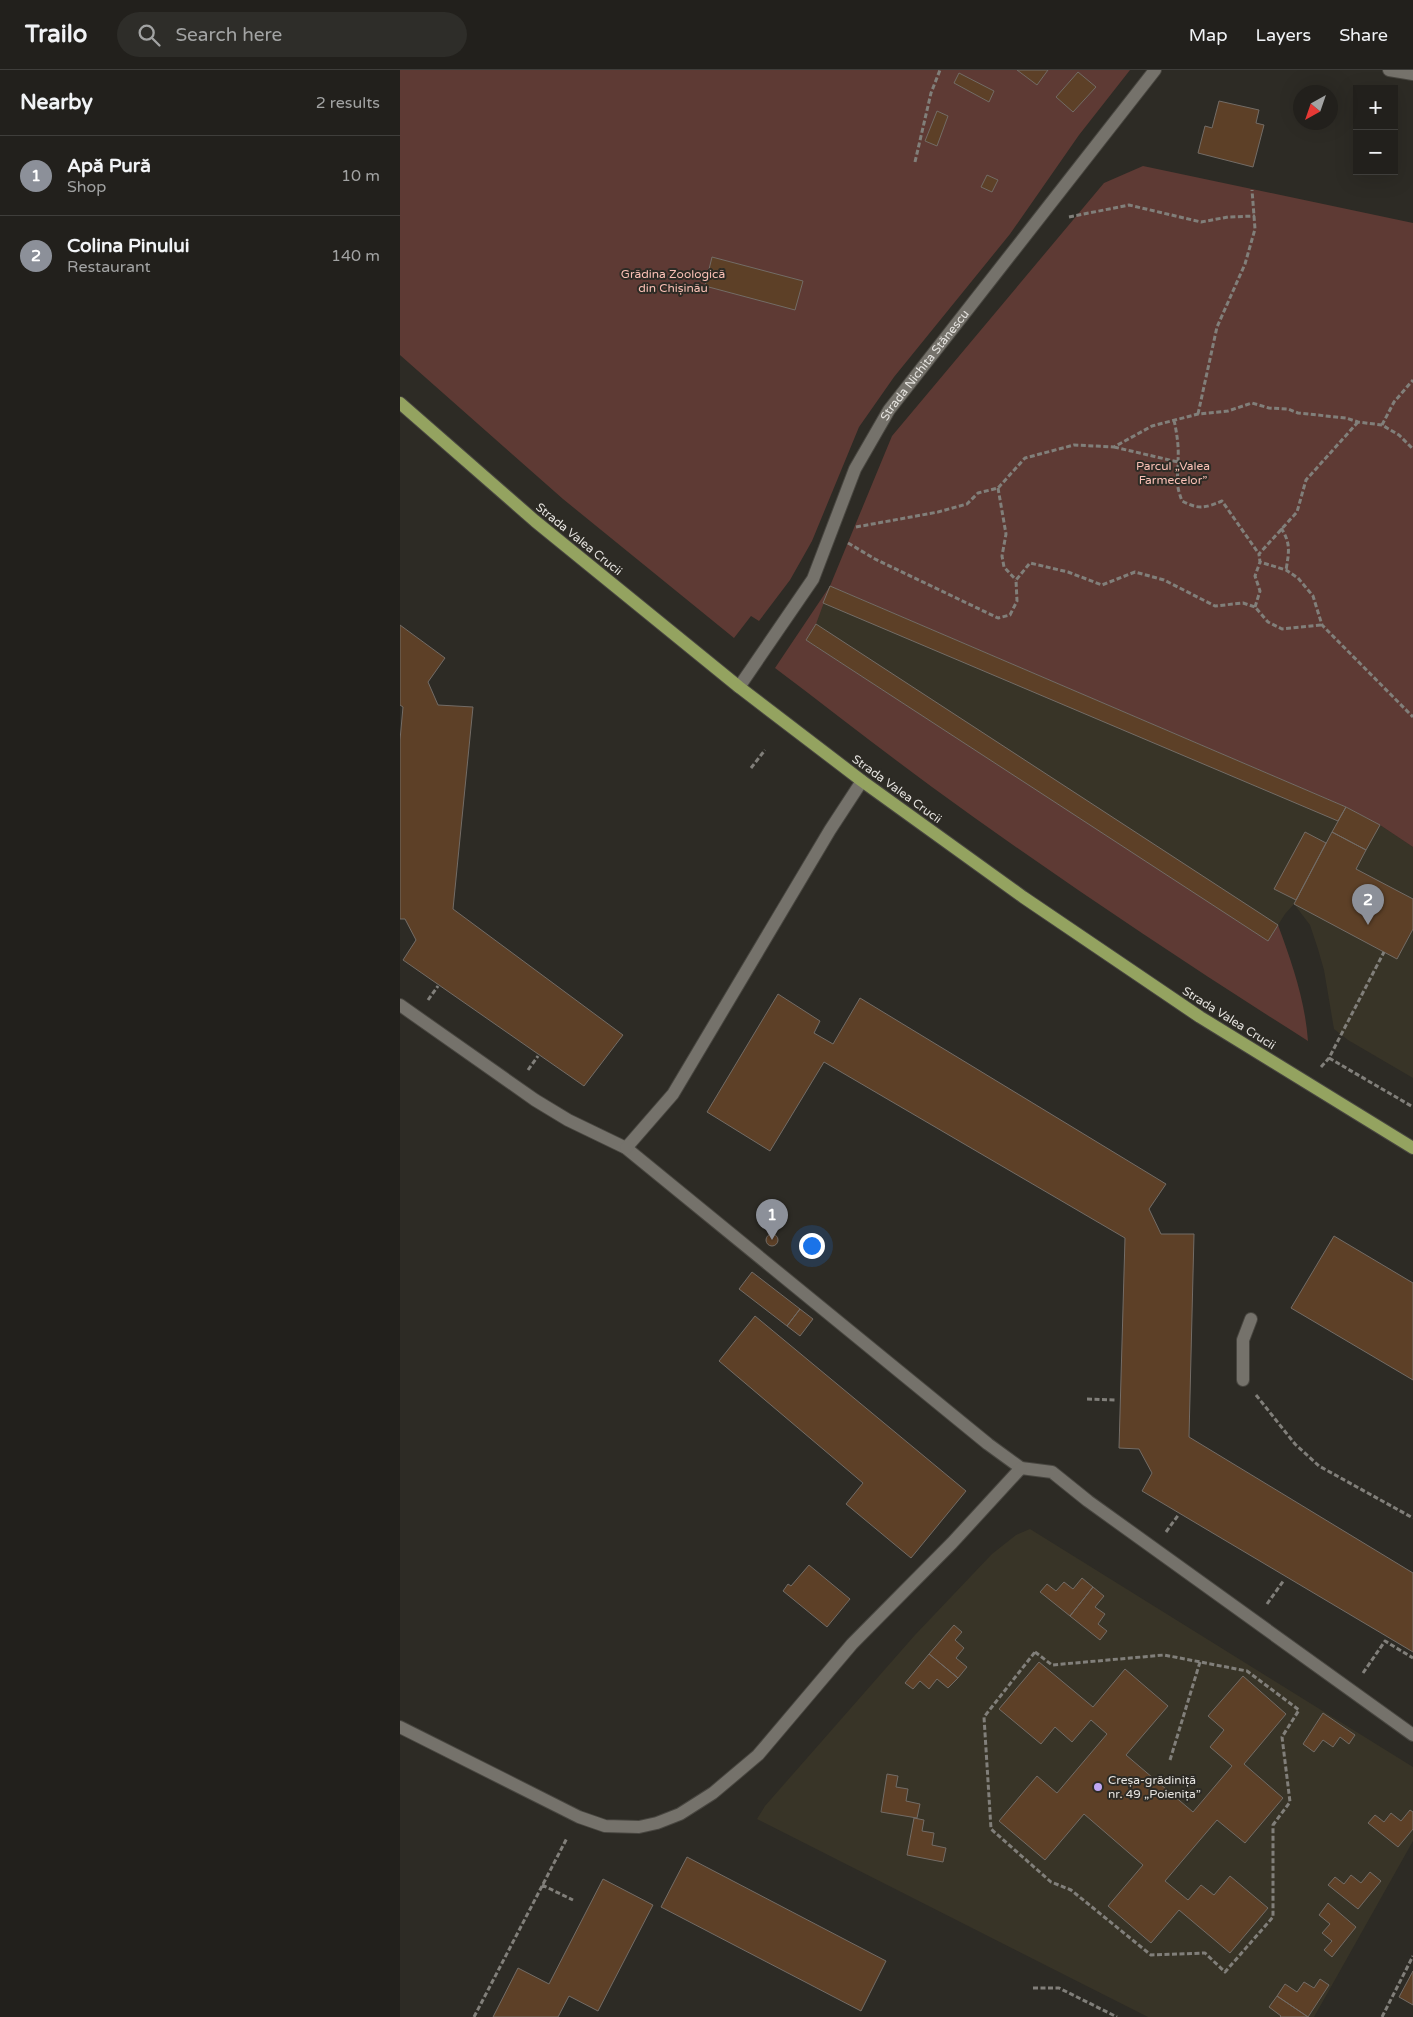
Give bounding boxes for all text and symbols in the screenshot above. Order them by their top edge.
search box [117,12,467,57]
text: Trailo [25,20,87,49]
icon: search [135,21,163,49]
text: Search here [175,24,282,46]
text: Map [1189,24,1228,46]
text: Layers [1256,24,1311,46]
text: Share [1339,24,1388,46]
north arrow [1293,85,1338,130]
map controls [1353,85,1398,175]
button: + [1353,85,1398,130]
text: Nearby [20,90,93,115]
text: 2 results [316,93,380,113]
button: − [1353,130,1398,175]
text: Apă Pură [67,155,151,177]
text: 1 [31,166,41,186]
text: 10 m [341,166,380,186]
text: Shop [67,177,106,197]
text: Colina Pinului [67,235,190,257]
text: 2 [31,246,41,266]
text: 140 m [331,246,380,266]
text: Restaurant [67,257,151,277]
park label: Grădina Zoologică din Chișinău [621,267,725,295]
street label: Strada Nichita Stănescu [877,307,972,423]
park label: Parcul „Valea Farmecelor” [1136,459,1210,487]
street label: Strada Valea Crucii [533,500,625,578]
street label: Strada Valea Crucii [850,752,944,826]
pin: 2 [1352,884,1384,925]
street label: Strada Valea Crucii [1180,984,1278,1052]
pin: 1 [756,1199,788,1240]
your location [799,1233,825,1259]
place label: Creșa-grădiniță nr. 49 „Poienița” [1108,1773,1201,1801]
marker: Creșa-grădiniță nr. 49 „Poienița” [1092,1781,1104,1793]

